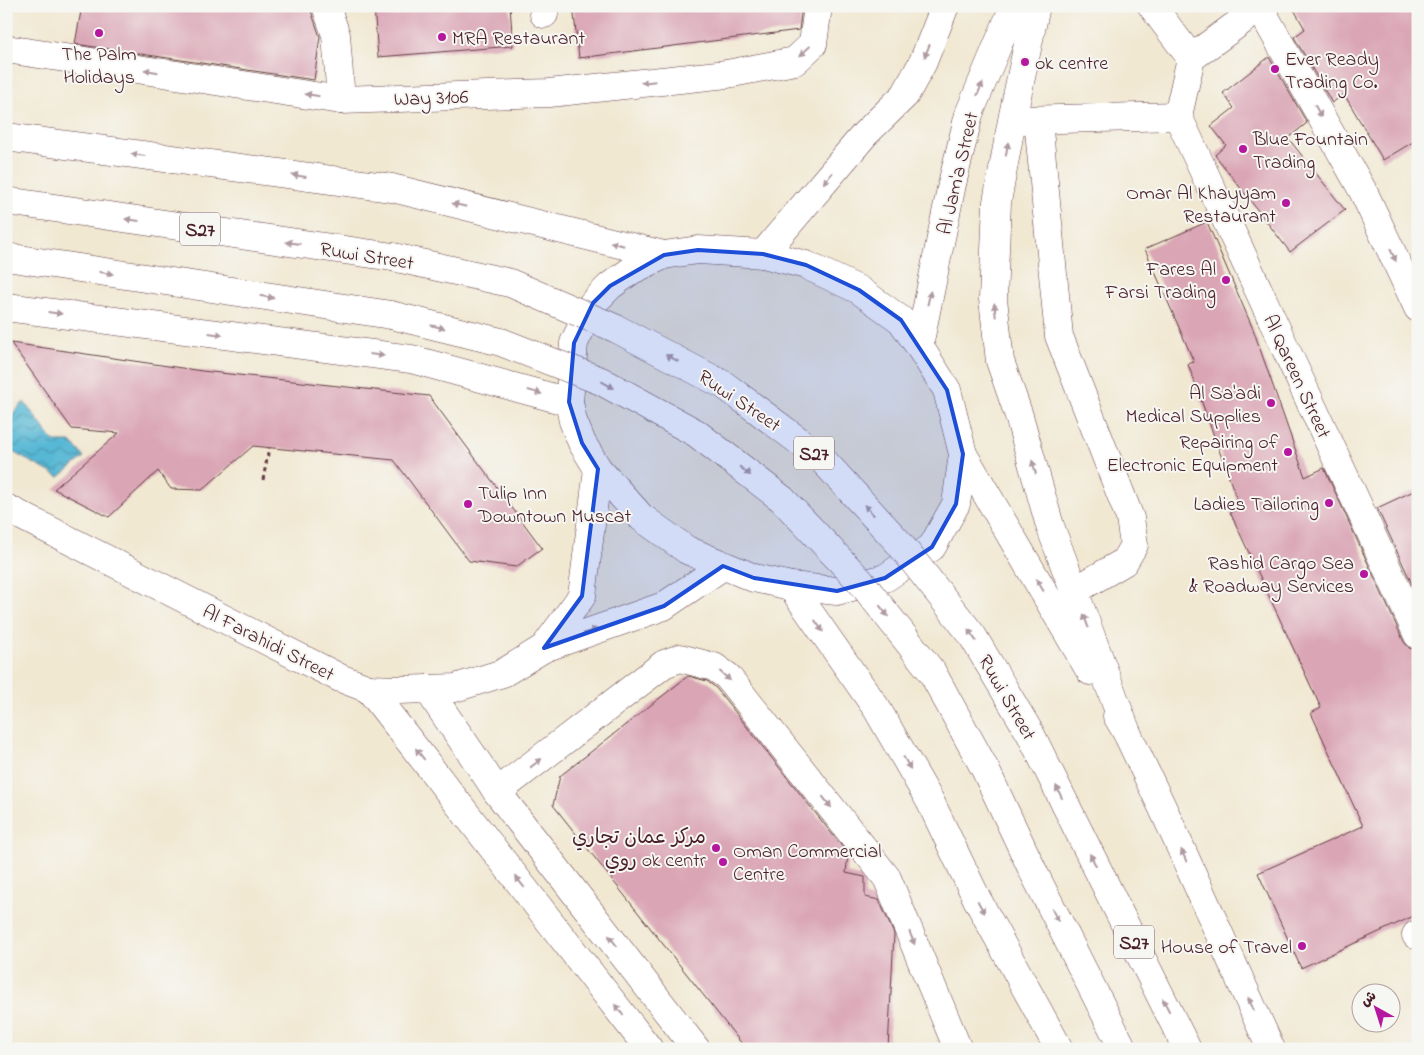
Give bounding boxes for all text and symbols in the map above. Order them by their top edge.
place label: MRA Restaurant [452,25,585,54]
marker: The Palm Holidays [93,27,105,39]
marker: MRA Restaurant [436,31,448,43]
place label: The Palm Holidays [62,41,136,93]
one-way arrow [923,44,930,59]
one-way arrow [800,45,812,57]
place label: Ever Ready Trading Co. [1285,46,1379,99]
place label: ok centre [1035,50,1108,79]
marker: ok centre [1019,56,1031,68]
marker: Ever Ready Trading Co. [1269,63,1281,75]
one-way arrow [143,66,159,74]
one-way arrow [640,78,656,86]
one-way arrow [976,82,984,96]
street label: Way 3106 [393,84,469,115]
one-way arrow [304,91,320,99]
one-way arrow [1314,104,1322,119]
street label: Al Jam'a Street [931,109,988,238]
place label: Blue Fountain Trading [1252,126,1368,179]
one-way arrow [1003,141,1011,157]
marker: Blue Fountain Trading [1237,143,1249,155]
one-way arrow [130,151,146,159]
one-way arrow [291,172,307,180]
one-way arrow [822,172,833,185]
place label: Omar Al Khayyam Restaurant [1126,180,1276,232]
marker: Omar Al Khayyam Restaurant [1280,197,1292,209]
one-way arrow [452,201,467,209]
road number: S27 [180,212,220,245]
one-way arrow [124,215,140,223]
street label: Ruwi Street [318,236,416,279]
one-way arrow [285,239,301,247]
one-way arrow [609,240,624,248]
one-way arrow [1389,248,1397,263]
place label: Fares Al Farsi Trading [1104,256,1216,309]
one-way arrow [99,269,115,277]
marker: Fares Al Farsi Trading [1220,274,1232,286]
one-way arrow [925,290,933,306]
one-way arrow [259,293,275,301]
one-way arrow [991,302,999,318]
one-way arrow [47,309,63,317]
street label: Al Qareen Street [1254,310,1337,444]
one-way arrow [431,323,446,331]
one-way arrow [208,330,224,338]
one-way arrow [369,351,385,359]
one-way arrow [665,354,680,362]
street label: Ruwi Street [691,364,786,441]
one-way arrow [601,380,615,389]
place label: Al Sa'adi Medical Supplies [1126,380,1261,432]
one-way arrow [527,388,542,396]
marker: Al Sa'adi Medical Supplies [1265,397,1277,409]
place label: Repairing of Electronic Equipment [1107,429,1279,481]
road number: S27 [794,436,834,469]
marker: Repairing of Electronic Equipment [1282,446,1294,458]
one-way arrow [1029,460,1037,475]
one-way arrow [738,465,751,476]
place label: Tulip Inn Downtown Muscat [477,480,632,532]
place label: Ladies Tailoring [1194,491,1319,521]
marker: Ladies Tailoring [1323,497,1335,509]
marker: Tulip Inn Downtown Muscat [462,498,474,510]
one-way arrow [863,504,875,516]
place label: Rashid Cargo Sea & Roadway Services [1189,550,1354,602]
marker: Rashid Cargo Sea & Roadway Services [1358,568,1370,580]
one-way arrow [1035,579,1044,592]
street label: Al Farahidi Street [197,598,339,690]
one-way arrow [878,604,889,617]
one-way arrow [1082,614,1089,629]
one-way arrow [814,619,824,633]
one-way arrow [582,627,597,634]
one-way arrow [967,628,977,642]
street label: Ruwi Street [970,650,1042,747]
one-way arrow [718,670,731,681]
one-way arrow [414,748,425,761]
one-way arrow [903,756,912,769]
one-way arrow [529,757,542,768]
one-way arrow [1055,785,1063,799]
one-way arrow [822,795,833,808]
place label: مركز عمان تجاري روي ok centr [572,824,707,876]
place label: Oman Commercial Centre [733,838,882,890]
marker: مركز عمان تجاري روي ok centr [710,842,722,854]
one-way arrow [1180,849,1188,863]
one-way arrow [1089,853,1097,867]
marker: Oman Commercial Centre [717,856,729,868]
one-way arrow [514,876,525,889]
one-way arrow [977,900,986,914]
one-way arrow [1051,908,1059,922]
road number: S27 [1114,926,1154,959]
one-way arrow [909,931,917,945]
place label: House of Travel [1161,934,1292,963]
one-way arrow [607,935,618,948]
marker: House of Travel [1296,940,1308,952]
north arrow [1352,982,1402,1032]
text: ش [1356,986,1381,1012]
one-way arrow [1246,997,1254,1011]
one-way arrow [1162,998,1170,1012]
one-way arrow [614,1004,625,1017]

